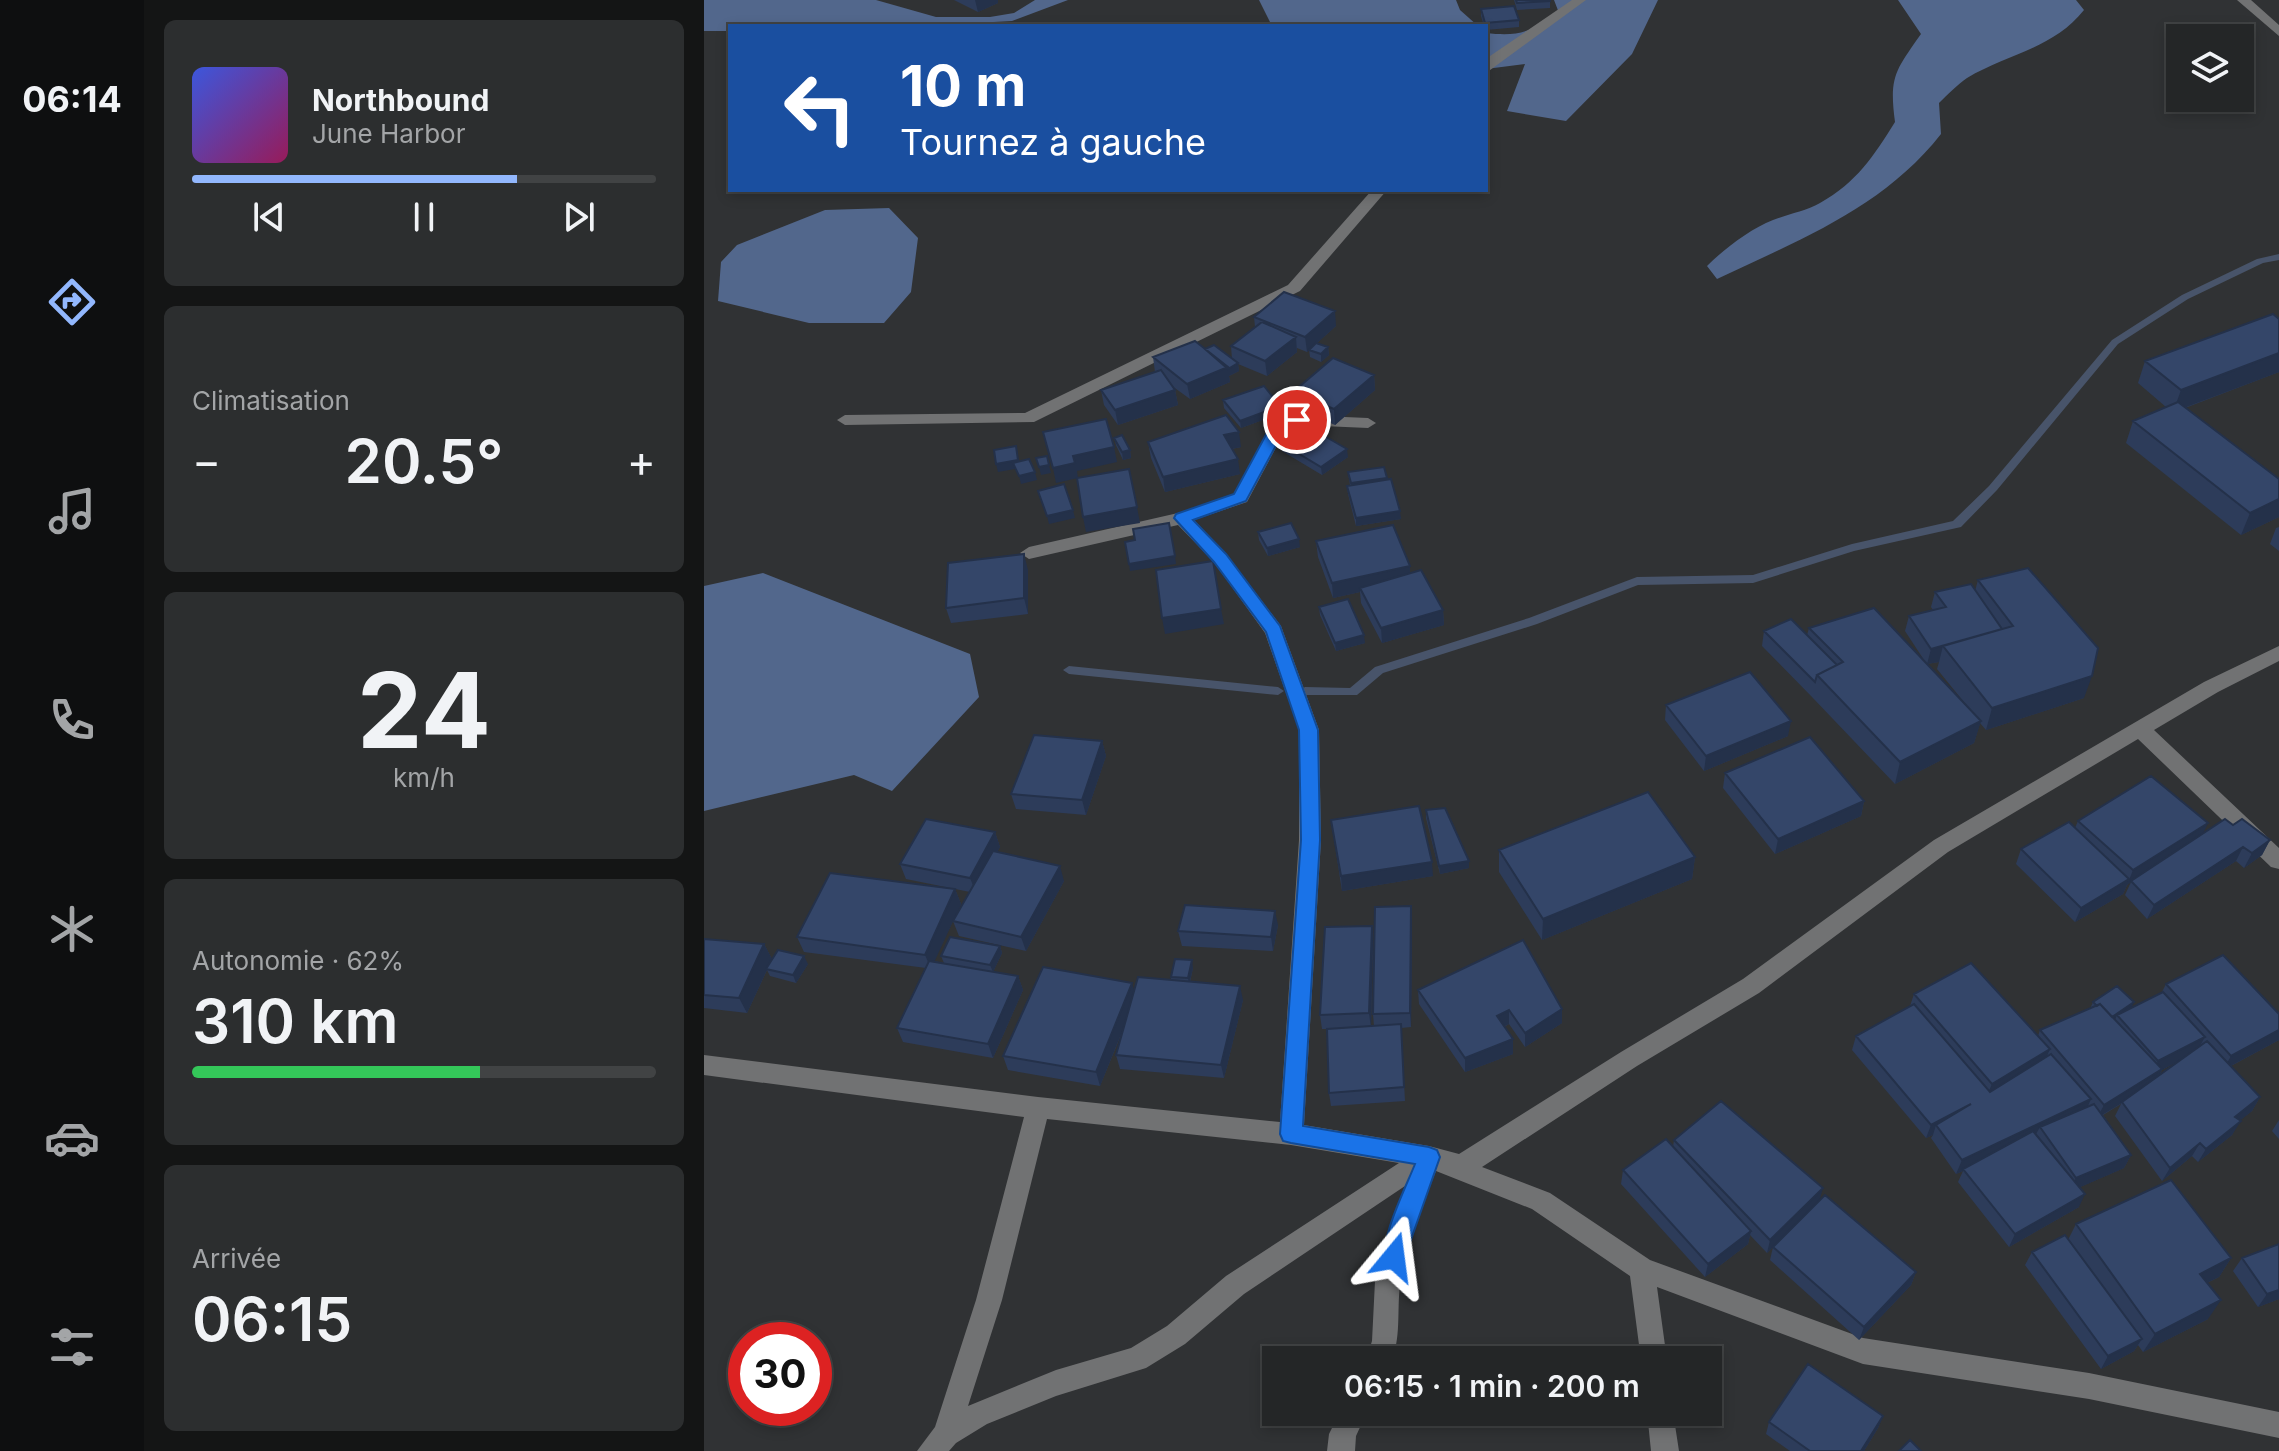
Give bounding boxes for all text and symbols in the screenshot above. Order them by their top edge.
map controls [2166,24,2254,112]
button: layers [2166,24,2254,112]
text: 10 m [900,52,1026,120]
icon: left [768,56,872,160]
text: 06:14 [22,77,122,121]
text: Northbound [312,82,489,118]
text: June Harbor [312,118,465,149]
text: Tournez à gauche [900,120,1206,164]
icon: previous [247,195,291,239]
icon: pause [402,195,446,239]
icon: next [557,195,601,239]
icon: directions [44,274,100,330]
text: Climatisation [192,385,350,416]
pin [1263,386,1331,454]
icon: arrive [1275,398,1319,442]
text: 20.5° [345,425,503,497]
text: − [192,434,221,488]
text: + [627,434,656,488]
icon: music [44,483,100,539]
text: 24 [357,647,491,773]
icon: phone [44,692,100,748]
text: km/h [393,762,455,793]
icon: climate [44,901,100,957]
text: Autonomie · 62% [192,945,404,976]
text: 310 km [192,985,398,1057]
icon: car [44,1110,100,1166]
position arrow [1352,1215,1436,1299]
text: Arrivée [192,1243,281,1274]
text: 06:15 [192,1283,352,1355]
icon: filters [44,1319,100,1375]
speed limit sign: 30 [728,1322,832,1426]
text: 06:15 · 1 min · 200 m [1344,1368,1640,1404]

